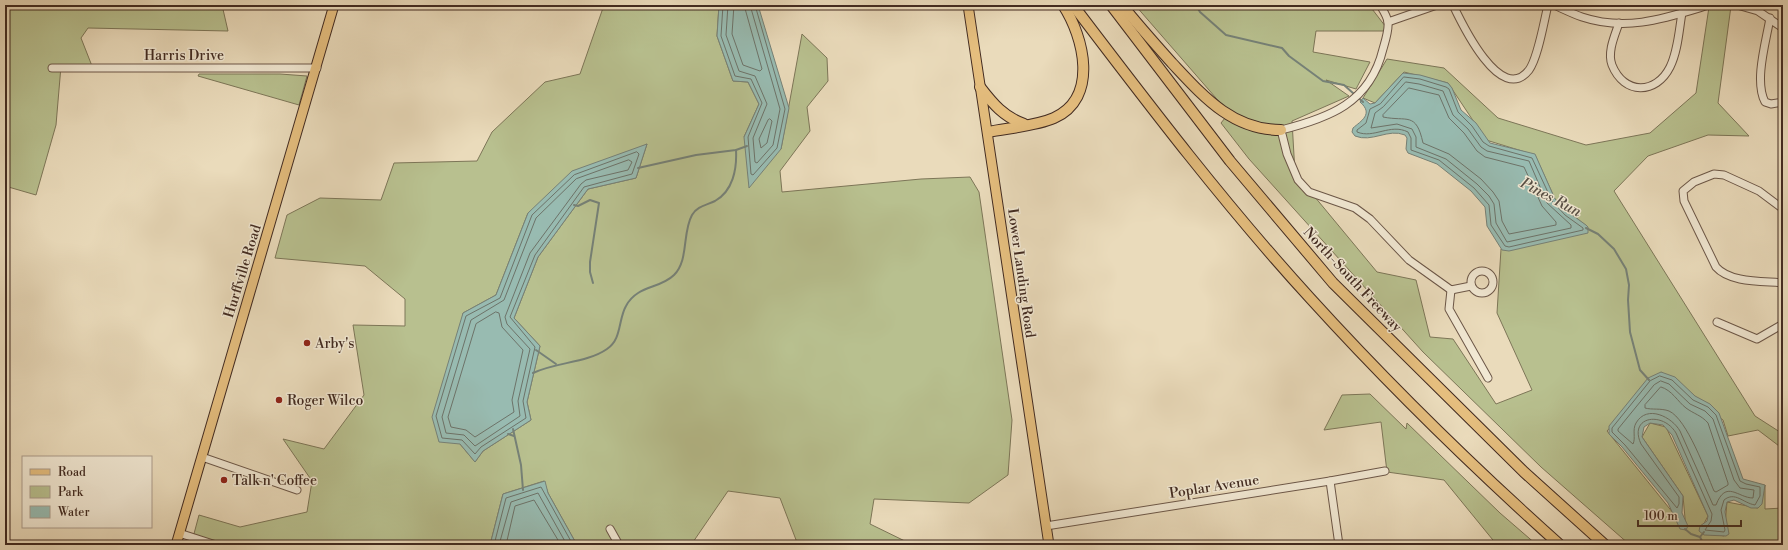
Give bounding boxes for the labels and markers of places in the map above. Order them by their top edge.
place label: Arby's [314,335,354,353]
marker: Arby's [302,338,312,348]
place label: Roger Wilco [287,392,364,410]
marker: Roger Wilco [274,395,284,405]
place label: Talk n' Coffee [232,472,317,490]
marker: Talk n' Coffee [219,475,229,485]

